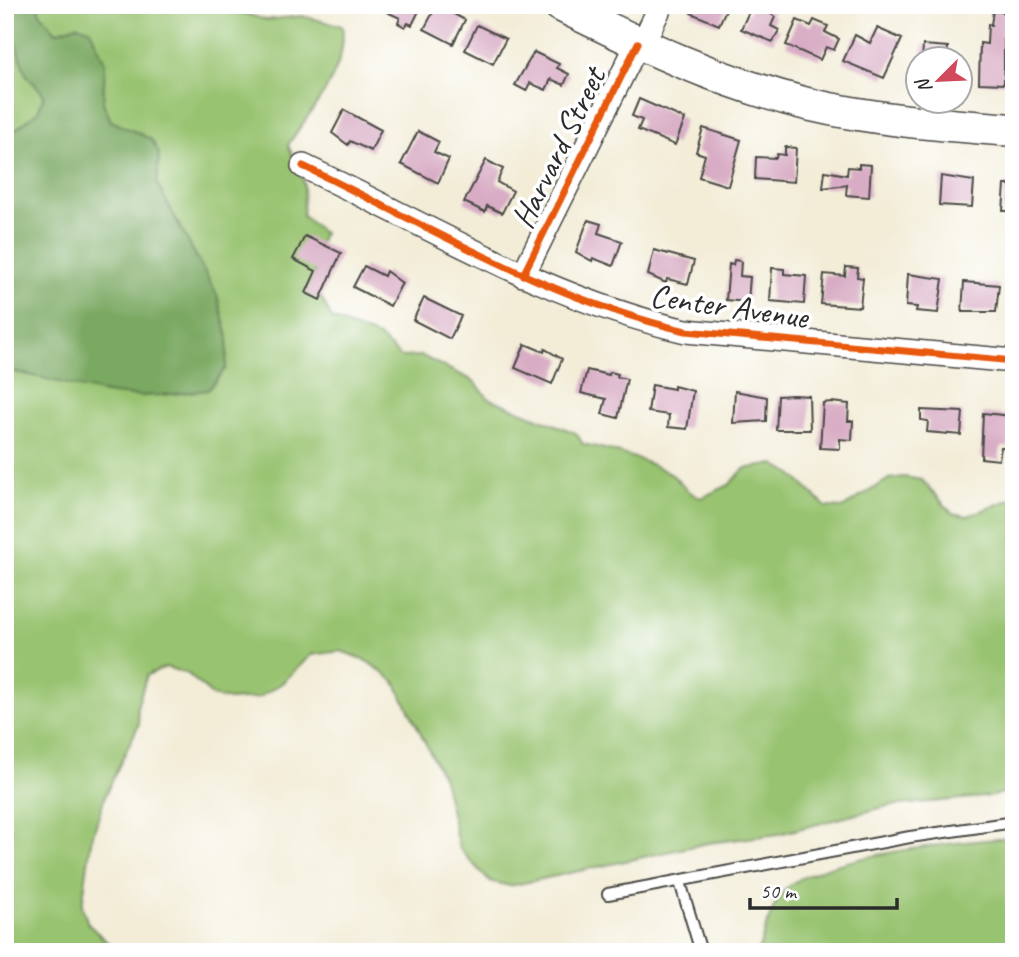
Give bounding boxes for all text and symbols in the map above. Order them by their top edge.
north arrow [904,46,974,116]
street label: Harvard Street [501,58,616,235]
text: N [910,73,938,97]
street label: Center Avenue [648,274,813,338]
scale bar [750,866,897,910]
text: 50 m [760,878,798,904]

